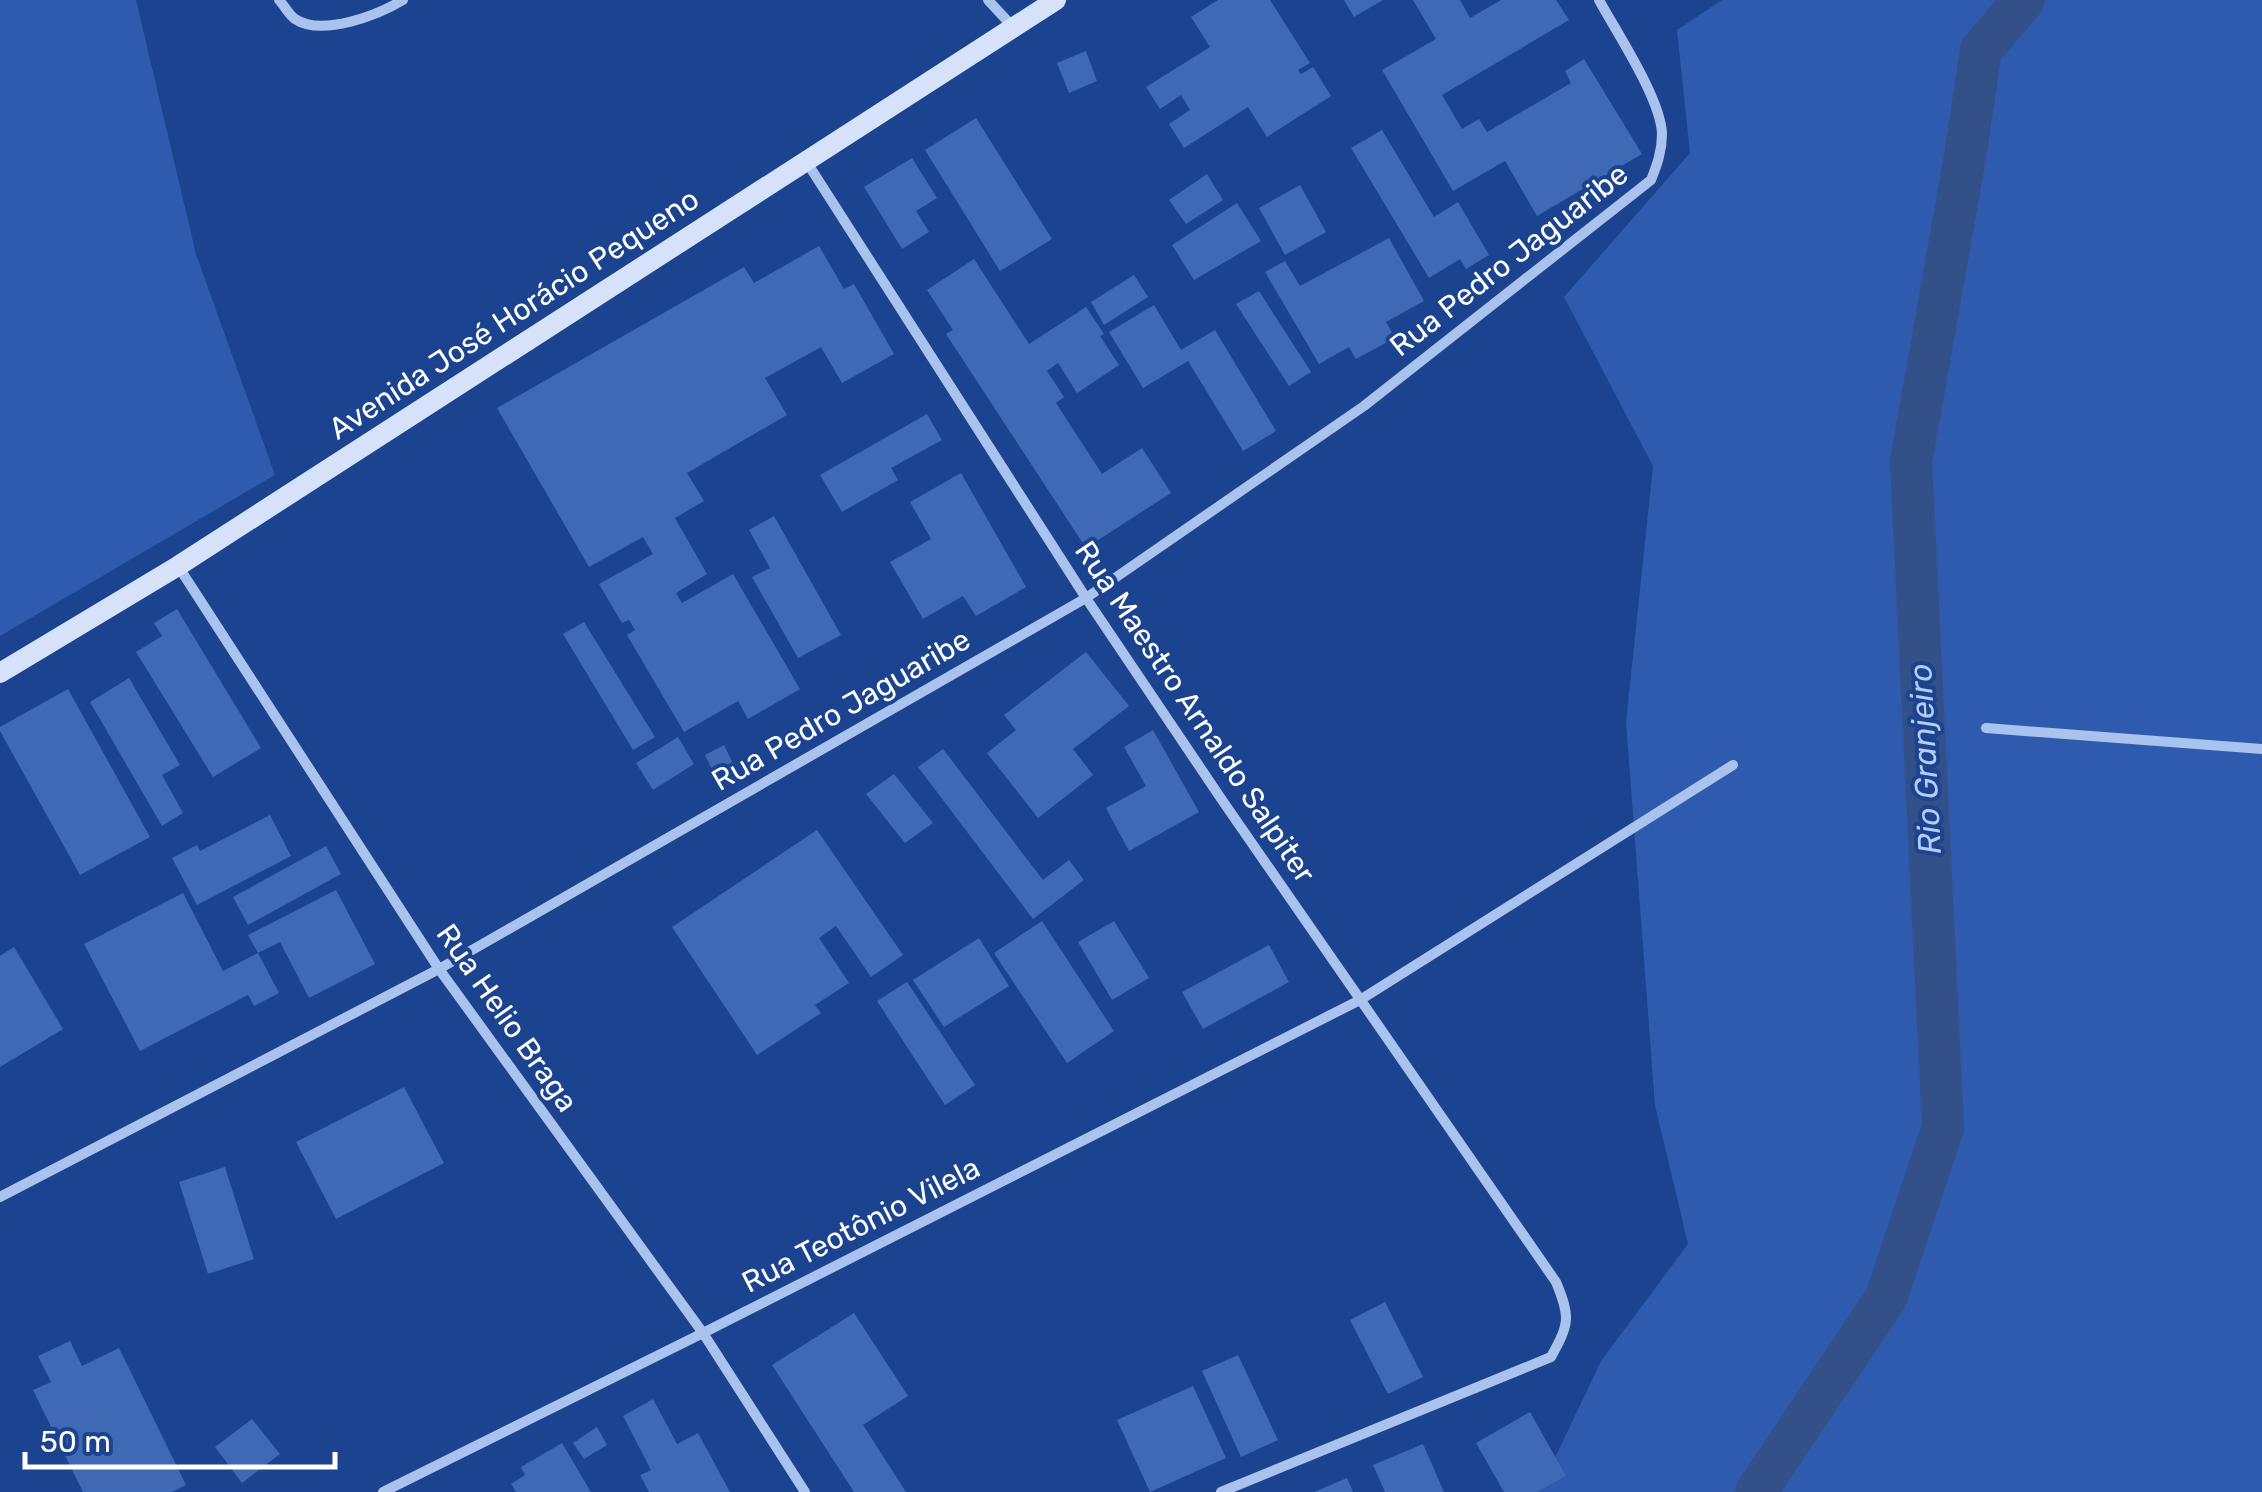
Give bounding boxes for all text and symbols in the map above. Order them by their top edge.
street label: Rua Pedro Jaguaribe [1383,156,1635,364]
street label: Avenida José Horácio Pequeno [322,181,706,447]
street label: Rua Maestro Arnaldo Salpiter [1067,534,1323,890]
street label: Rua Pedro Jaguaribe [705,621,977,799]
water label: Rio Granjeiro [1901,662,1949,856]
street label: Rua Helio Braga [429,917,585,1119]
street label: Rua Teotônio Vilela [736,1149,986,1301]
scale bar [25,1407,335,1469]
text: 50 m [40,1424,111,1460]

